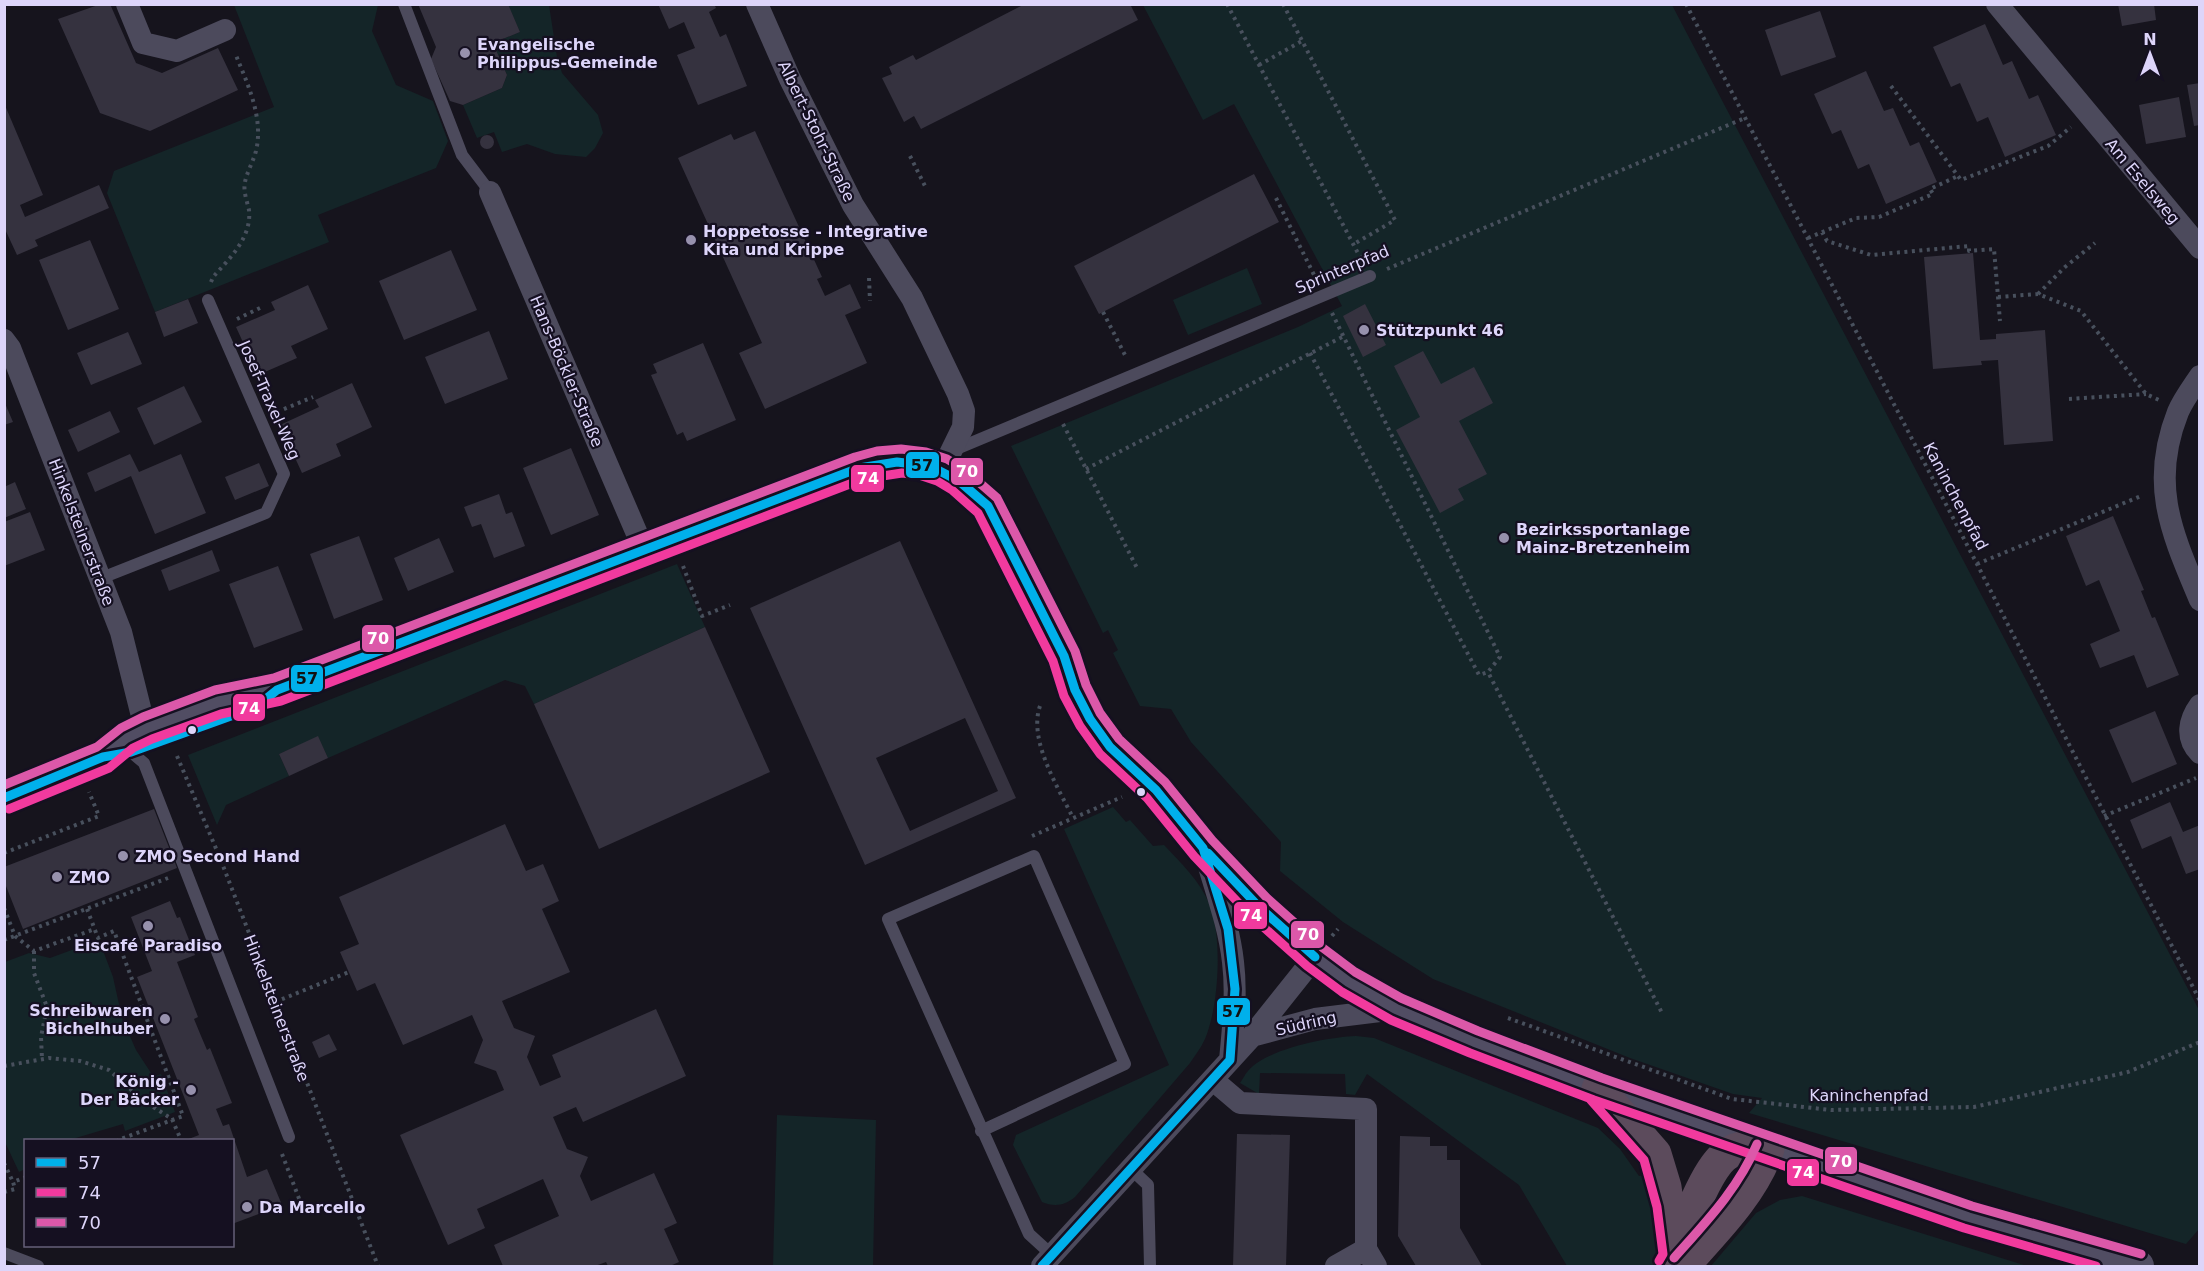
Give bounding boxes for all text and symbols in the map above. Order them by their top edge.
north arrow [2120,24,2180,84]
text: N [2143,30,2157,49]
place label: Evangelische Philippus-Gemeinde [477,35,658,72]
marker: Evangelische Philippus-Gemeinde [458,46,472,60]
street label: Albert-Stohr-Straße [774,58,859,205]
street label: Am Eselsweg [2101,135,2184,228]
place label: Hoppetosse - Integrative Kita und Krippe [703,222,928,259]
marker: Hoppetosse - Integrative Kita und Krippe [684,233,698,247]
street label: Sprinterpfad [1292,241,1392,298]
street label: Hans-Böckler-Straße [526,293,607,450]
place label: Stützpunkt 46 [1376,321,1504,340]
marker: Stützpunkt 46 [1357,323,1371,337]
street label: Josef-Traxel-Weg [234,337,304,463]
street label: Kaninchenpfad [1919,439,1992,553]
line badge: 57 [905,451,940,479]
street label: Hinkelsteinerstraße [45,456,118,608]
text: 57 [911,456,933,475]
line badge: 70 [950,457,984,486]
text: 70 [956,462,978,481]
line badge: 74 [850,464,885,493]
text: 74 [857,469,879,488]
place label: Bezirkssportanlage Mainz-Bretzenheim [1516,520,1690,557]
marker: Bezirkssportanlage Mainz-Bretzenheim [1497,531,1511,545]
line badge: 70 [361,624,395,653]
text: 70 [367,629,389,648]
line badge: 57 [290,664,324,693]
text: 57 [296,669,318,688]
line badge: 74 [232,693,266,722]
text: 74 [238,699,260,718]
unlabelled marker [186,724,198,736]
unlabelled marker [1135,786,1147,798]
place label: ZMO Second Hand [135,847,300,866]
marker: ZMO Second Hand [116,849,130,863]
place label: ZMO [69,868,110,887]
marker: ZMO [50,870,64,884]
line badge: 74 [1233,901,1268,930]
text: 74 [1240,906,1262,925]
marker: Eiscafé Paradiso [141,919,155,933]
line badge: 70 [1290,920,1325,949]
text: 70 [1297,925,1319,944]
street label: Hinkelsteinerstraße [240,932,313,1084]
place label: Eiscafé Paradiso [74,936,222,955]
line badge: 57 [1216,997,1251,1026]
place label: Schreibwaren Bichelhuber [29,1001,153,1038]
text: 57 [1222,1002,1244,1021]
street label: Südring [1274,1007,1338,1040]
marker: Schreibwaren Bichelhuber [158,1012,172,1026]
place label: König - Der Bäcker [80,1072,179,1109]
marker: König - Der Bäcker [184,1083,198,1097]
street label: Kaninchenpfad [1809,1086,1929,1105]
legend [24,1139,234,1247]
line badge: 70 [1824,1146,1858,1175]
text: 57 [78,1152,101,1173]
text: 70 [1830,1152,1852,1171]
line badge: 74 [1786,1158,1820,1187]
text: 74 [1792,1163,1814,1182]
text: 74 [78,1182,101,1203]
place label: Da Marcello [259,1198,366,1217]
marker: Da Marcello [240,1200,254,1214]
text: 70 [78,1212,101,1233]

